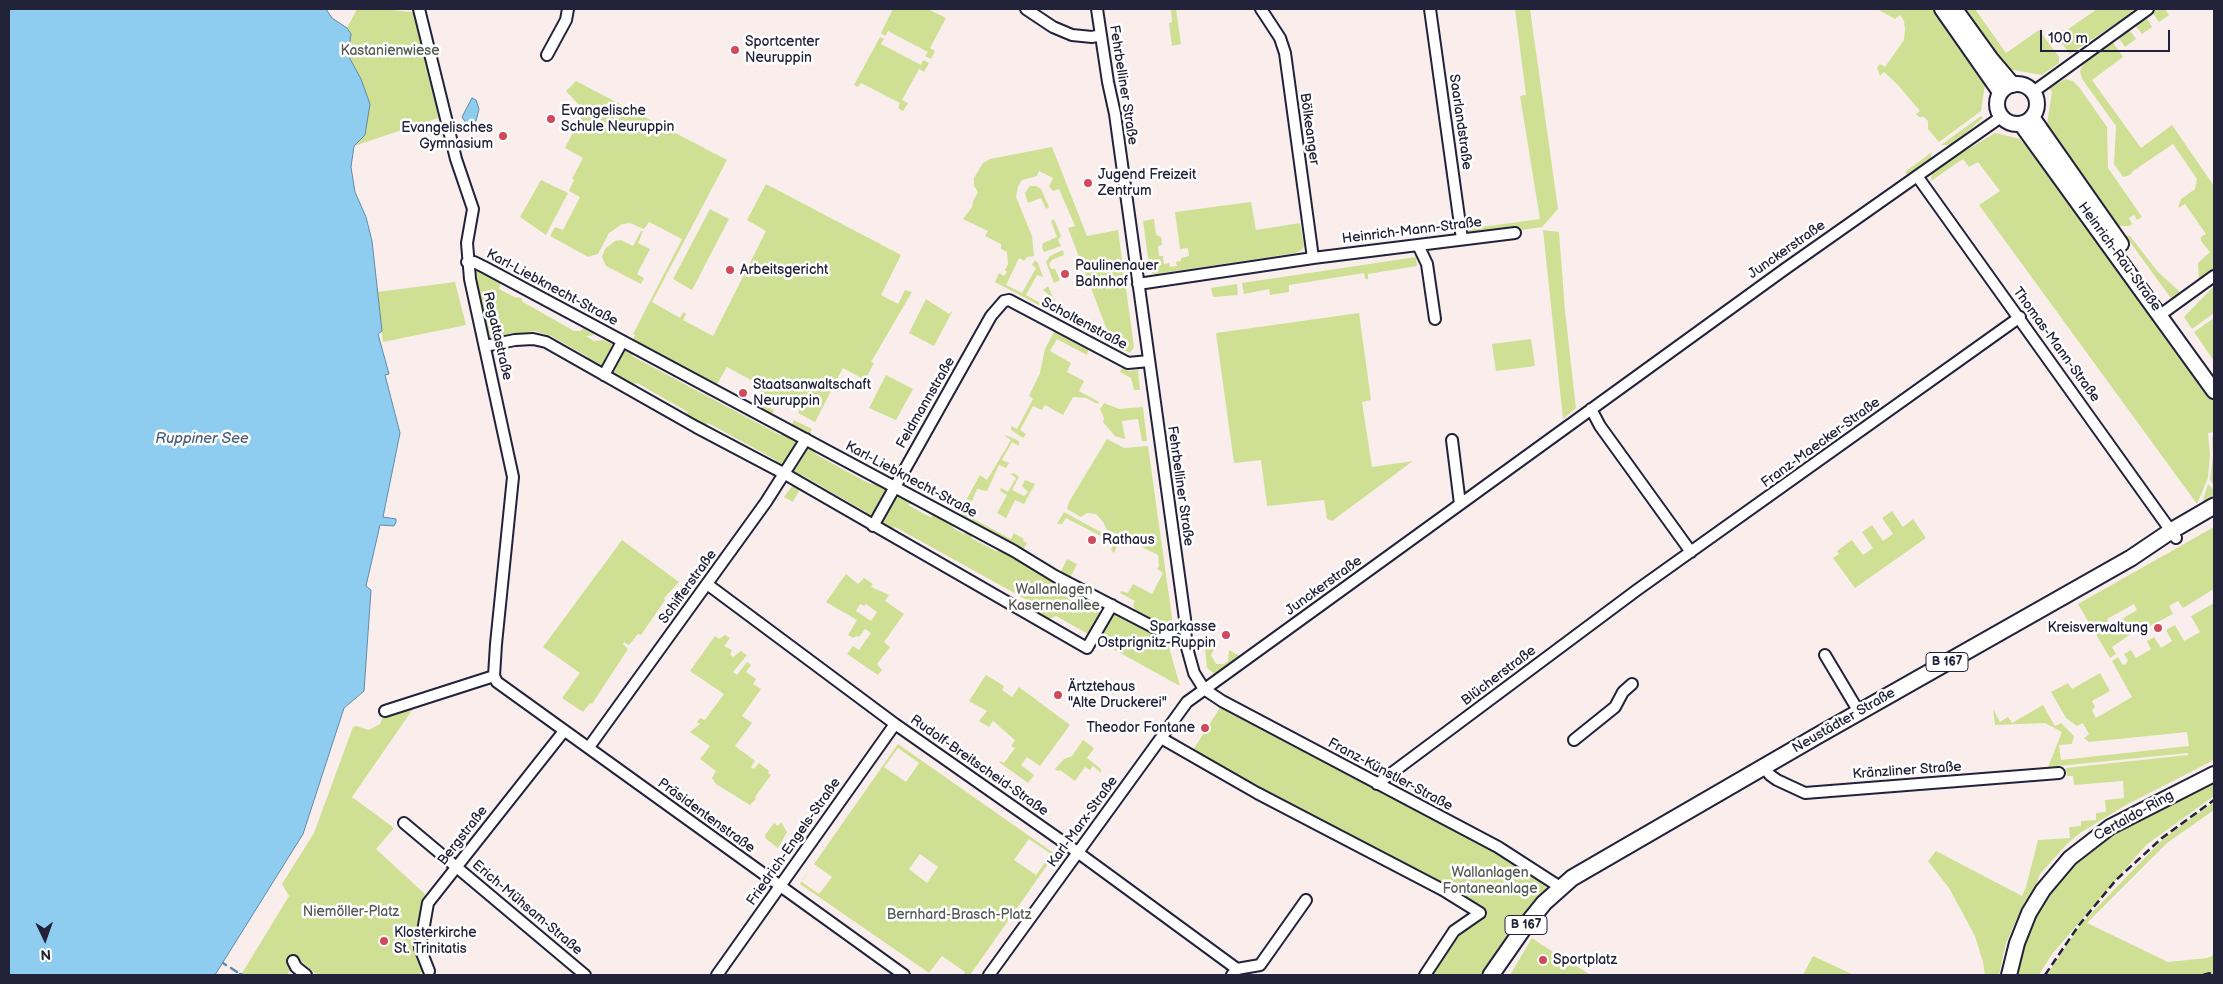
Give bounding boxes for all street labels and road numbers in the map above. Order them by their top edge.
street label: Fehrbelliner Straße [1105,24,1141,146]
street label: Saarlandstraße [1445,73,1475,171]
street label: Bölkeanger [1296,92,1322,166]
street label: Heinrich-Rau-Straße [2074,199,2164,315]
street label: Heinrich-Mann-Straße [1341,214,1483,248]
street label: Junckerstraße [1745,217,1829,283]
street label: Karl-Liebknecht-Straße [483,246,621,330]
street label: Thomas-Mann-Straße [2009,284,2103,406]
street label: Regattastraße [479,290,515,382]
street label: Scholtenstraße [1038,294,1130,354]
street label: Feldmannstraße [893,354,959,452]
street label: Franz-Maecker-Straße [1758,394,1884,492]
street label: Fehrbelliner Straße [1163,425,1197,547]
street label: Karl-Liebknecht-Straße [842,438,980,522]
street label: Schifferstraße [656,547,720,627]
street label: Junckerstraße [1282,553,1366,619]
street label: Blücherstraße [1458,642,1540,710]
road number: B 167 [1926,652,1968,672]
street label: Neustädter Straße [1790,685,1898,757]
street label: Rudolf-Breitscheid-Straße [907,712,1051,820]
street label: Franz-Künstler-Straße [1325,735,1455,815]
street label: Kränzliner Straße [1852,759,1962,783]
street label: Karl-Marx-Straße [1044,773,1122,871]
street label: Präsidentenstraße [654,775,758,857]
street label: Friedrich-Engels-Straße [744,775,844,909]
street label: Certaldo-Ring [2091,787,2177,845]
street label: Bergstraße [435,803,491,869]
street label: Erich-Mühsam-Straße [468,857,586,959]
road number: B 167 [1505,916,1547,934]

